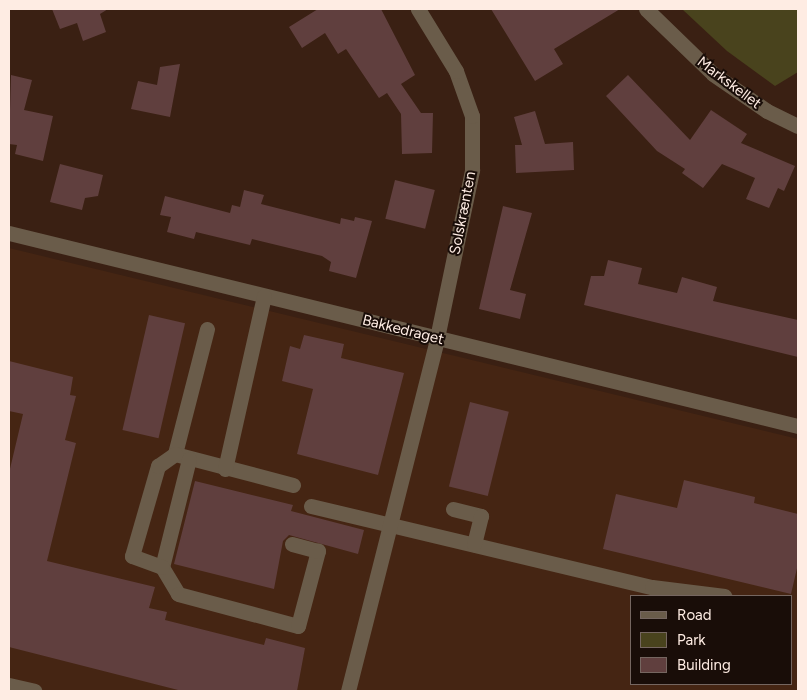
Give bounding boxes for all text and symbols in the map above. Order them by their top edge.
street label: Markskellet [693,53,765,113]
street label: Solskrænten [446,170,480,256]
street label: Bakkedraget [360,311,446,349]
legend [630,595,792,685]
text: Road [677,606,712,624]
text: Park [677,631,706,649]
text: Building [677,656,731,674]

